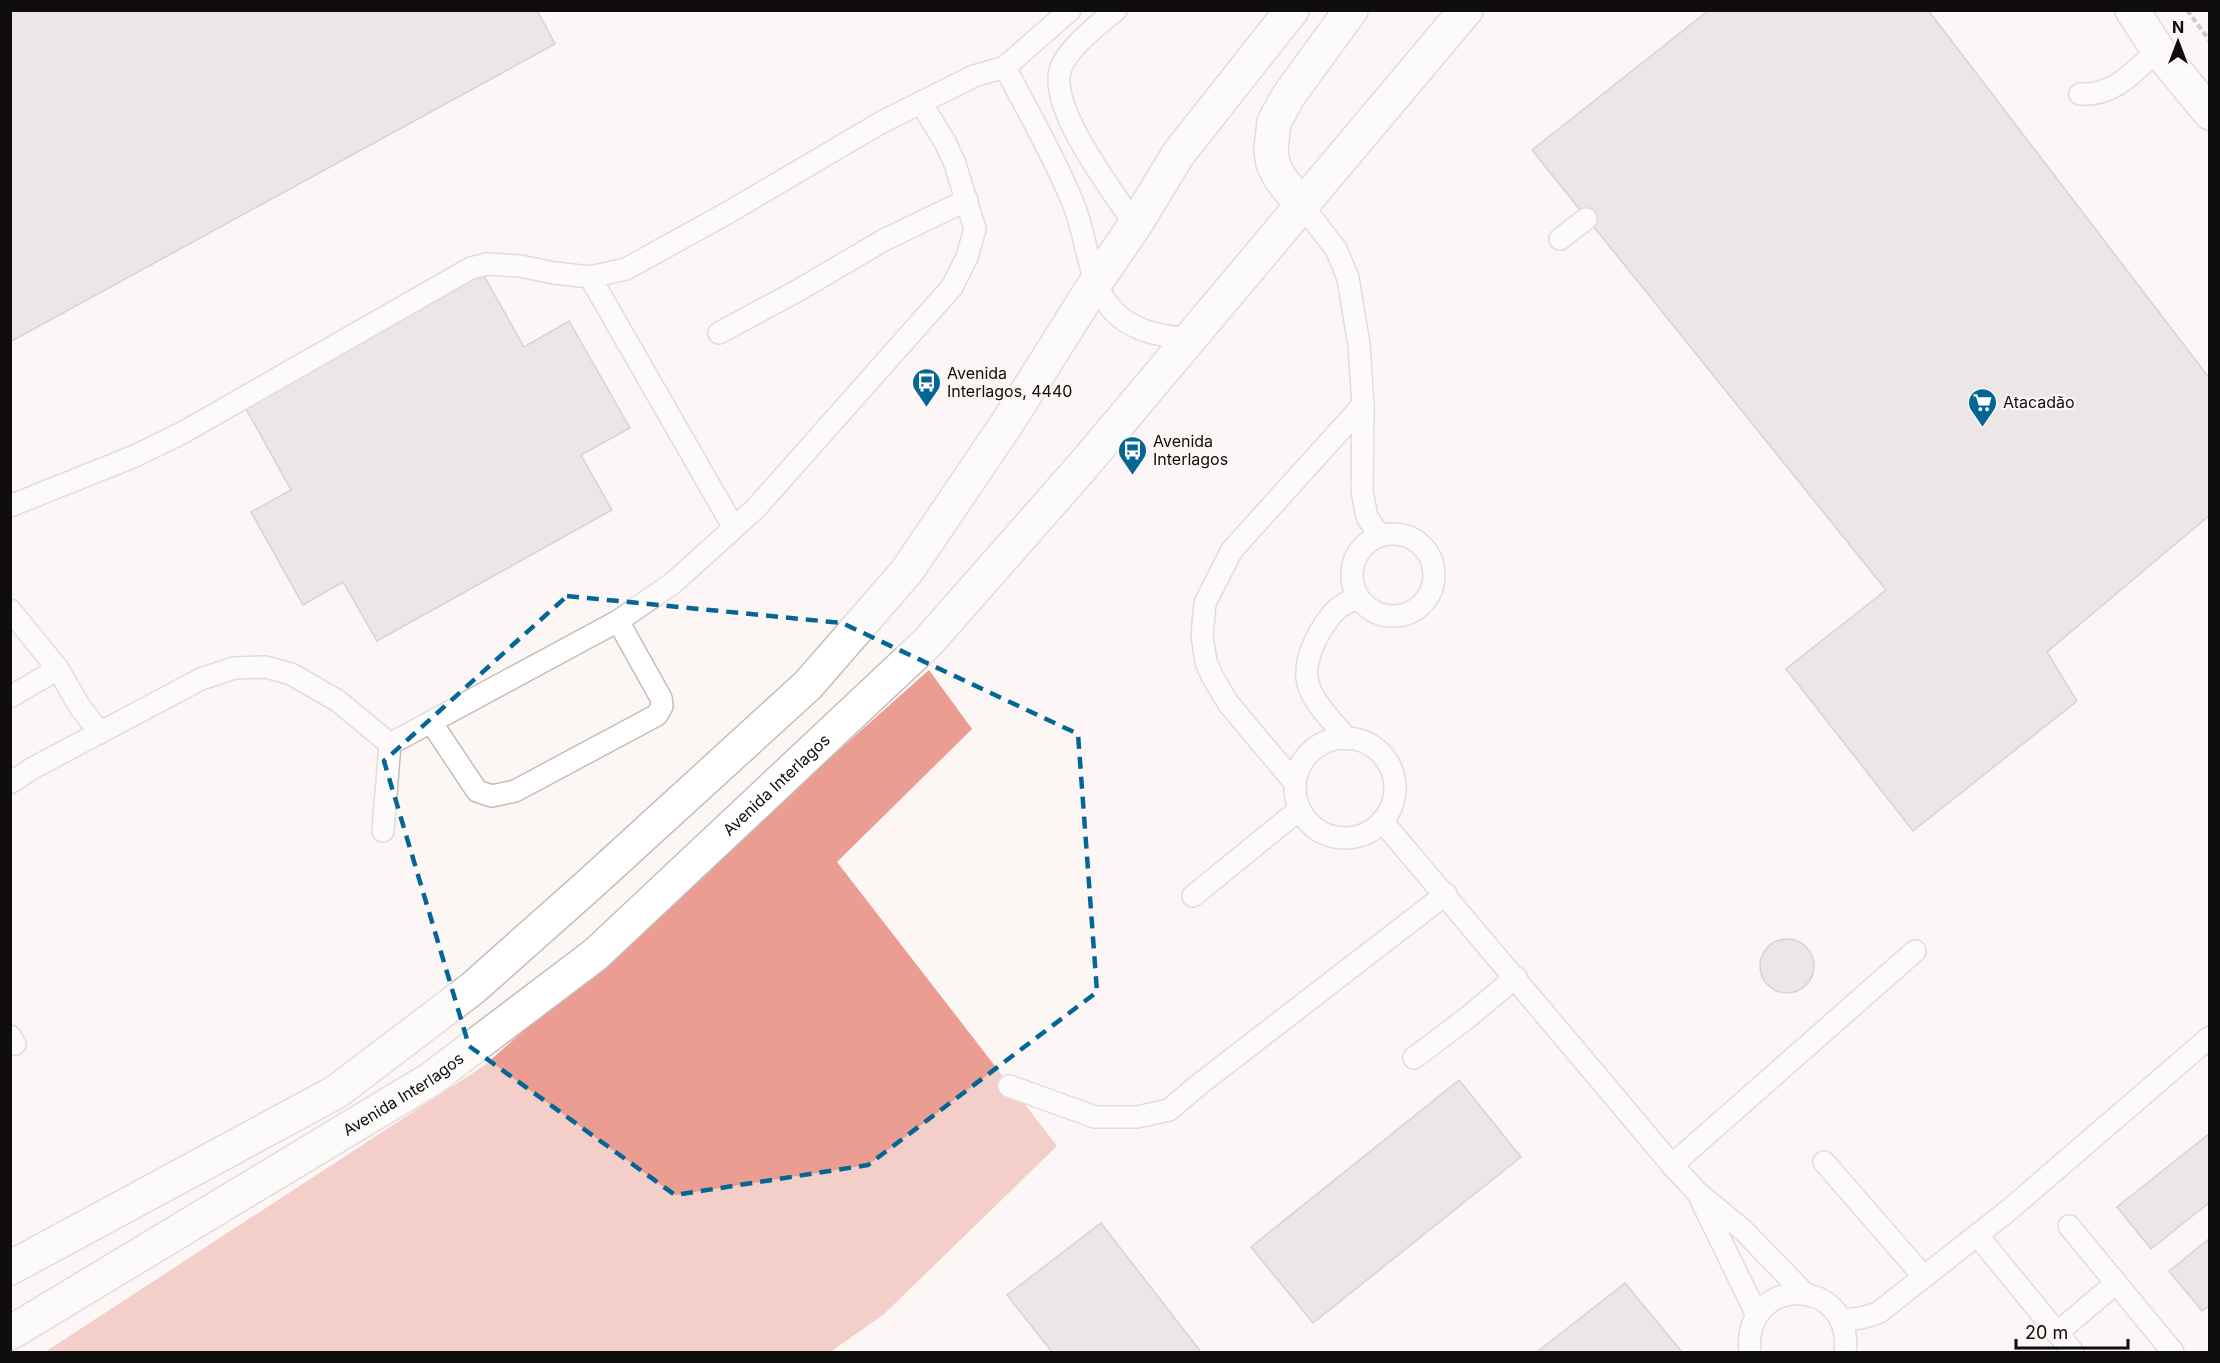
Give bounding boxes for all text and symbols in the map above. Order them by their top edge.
north arrow [2148,12,2208,72]
text: N [2172,17,2184,37]
place label: Avenida Interlagos, 4440 [947,363,1072,401]
bus stop icon: Avenida Interlagos, 4440 [910,366,942,408]
supermarket icon: Atacadão [1966,386,1998,428]
place label: Atacadão [2003,392,2075,412]
place label: Avenida Interlagos [1153,431,1228,469]
bus stop icon: Avenida Interlagos [1116,434,1148,476]
street label: Avenida Interlagos [718,730,834,840]
street label: Avenida Interlagos [339,1048,467,1140]
scale bar [2016,1312,2128,1350]
text: 20 m [2025,1322,2068,1343]

